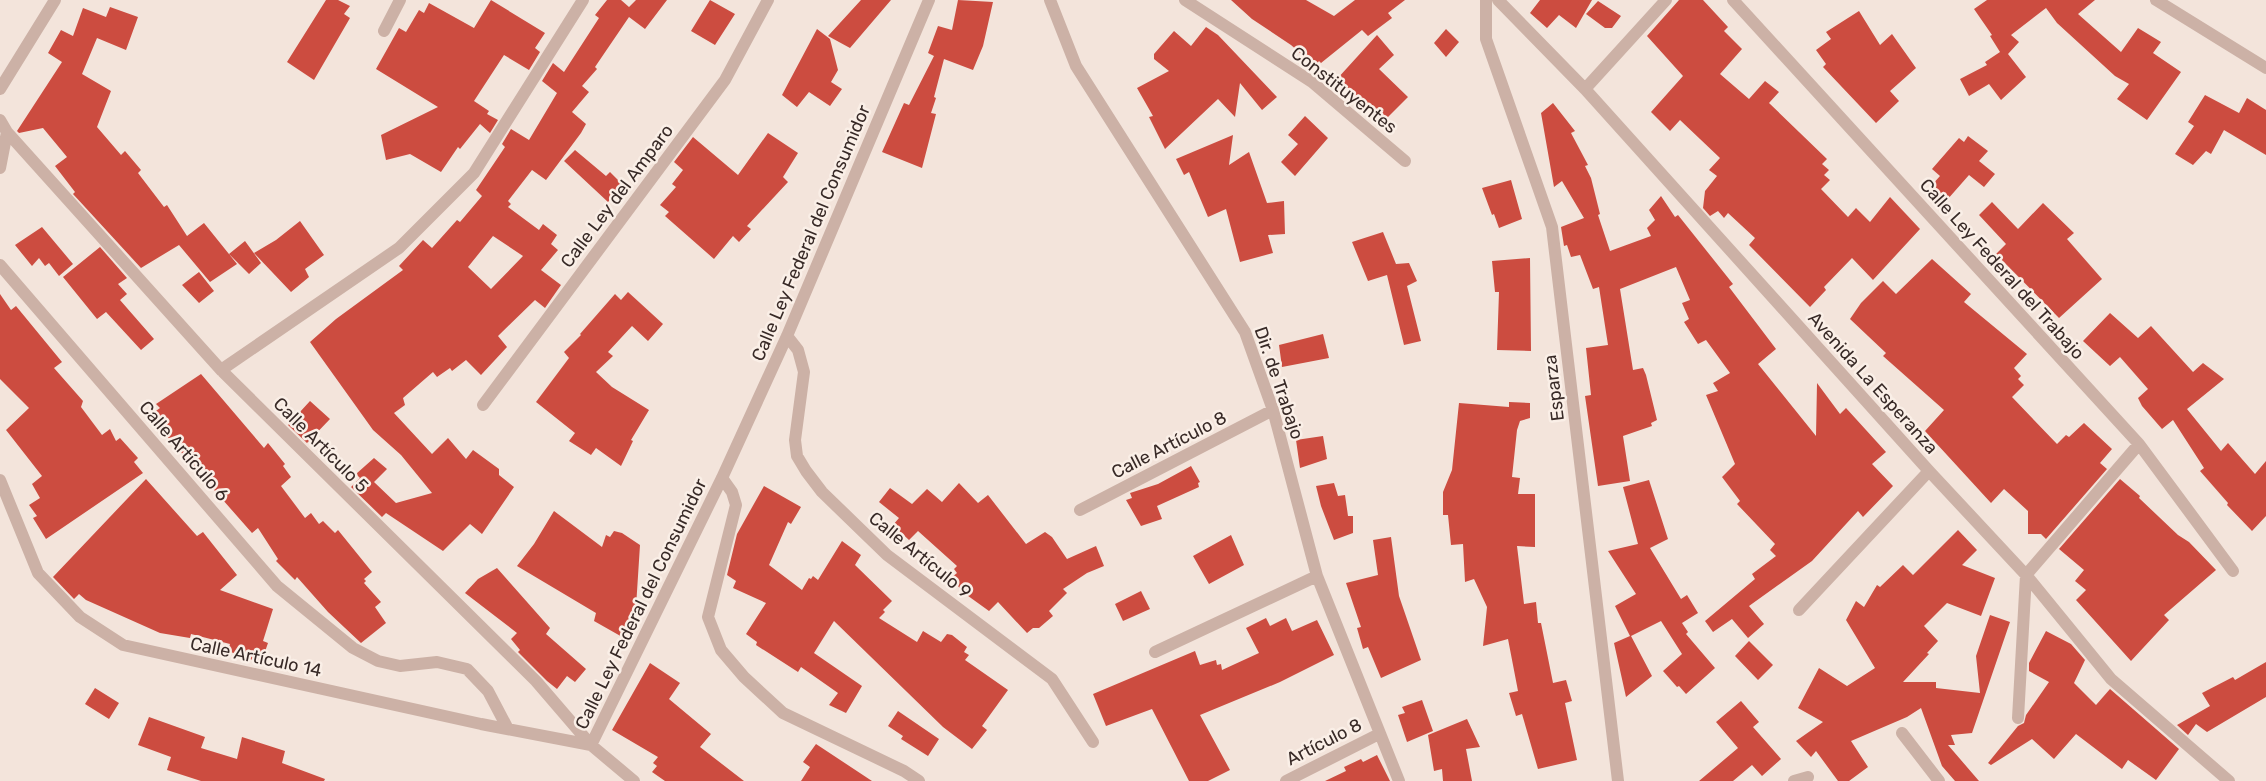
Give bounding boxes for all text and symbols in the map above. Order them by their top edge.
street label: Constituyentes [1287,42,1401,138]
street label: Calle Ley Federal del Consumidor [747,101,875,364]
street label: Calle Ley del Amparo [556,120,678,272]
street label: Calle Ley Federal del Trabajo [1915,174,2089,364]
street label: Avenida La Esperanza [1803,307,1943,459]
street label: Dir. de Trabajo [1249,324,1309,442]
street label: Esparza [1539,354,1569,422]
street label: Calle Artículo 5 [269,393,373,497]
street label: Calle Artículo 6 [134,396,234,506]
street label: Calle Artículo 8 [1108,407,1230,483]
street label: Calle Ley Federal del Consumidor [571,475,712,733]
street label: Calle Artículo 9 [864,507,976,603]
street label: Calle Artículo 14 [188,632,324,682]
street label: Artículo 8 [1283,714,1365,770]

